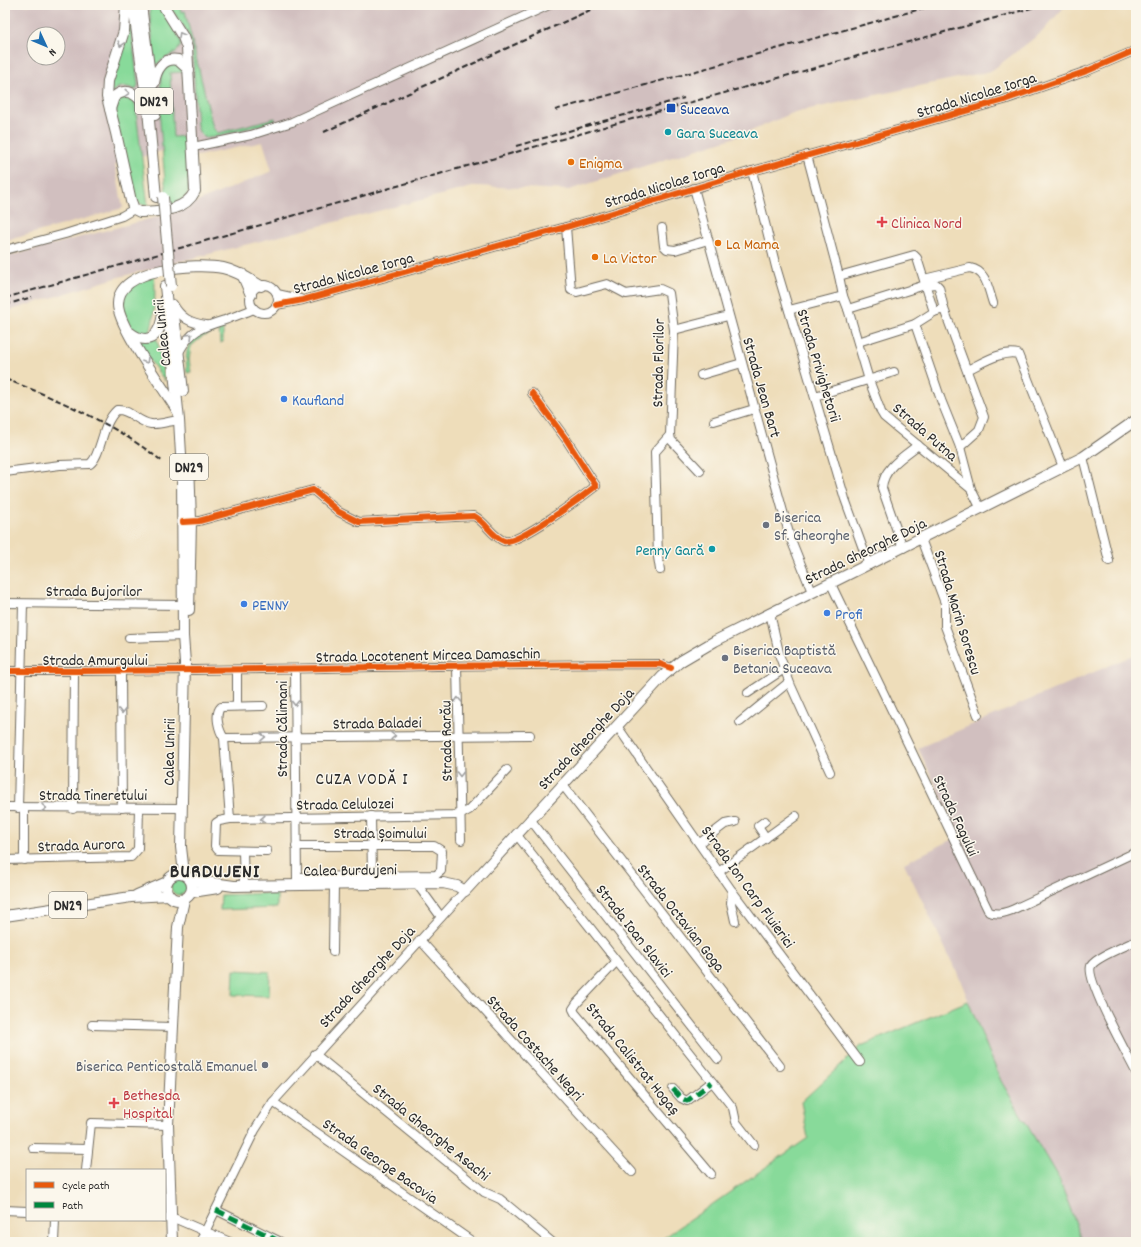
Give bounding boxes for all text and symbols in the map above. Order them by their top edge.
north arrow [26,26,66,66]
one-way arrow [179,32,186,40]
one-way arrow [117,40,126,47]
text: N [44,44,59,59]
street label: Strada Nicolae Iorga [914,67,1040,126]
road number: DN29 [135,88,173,114]
one-way arrow [124,89,131,98]
place label: Suceava [680,99,730,122]
marker: Suceava [665,102,677,114]
place label: Gara Suceava [676,123,758,146]
marker: Gara Suceava [663,127,673,137]
place label: Enigma [579,153,623,176]
marker: Enigma [566,157,576,167]
street label: Strada Nicolae Iorga [602,157,728,216]
place label: Clinica Nord [891,213,962,236]
marker: Clinica Nord [876,216,888,228]
place label: La Mama [726,234,780,257]
marker: La Mama [713,238,723,248]
street label: Strada Nicolae Iorga [291,247,417,302]
place label: La Victor [603,248,657,271]
marker: La Victor [590,252,600,262]
street label: Calea Unirii [149,298,178,367]
street label: Strada Privighetorii [790,306,846,425]
street label: Strada Florilor [647,318,672,408]
one-way arrow [185,334,193,341]
street label: Strada Jean Bart [735,335,786,441]
one-way arrow [141,357,148,364]
place label: Kaufland [292,390,344,413]
marker: Kaufland [279,394,289,404]
street label: Strada Putna [887,398,962,468]
road number: DN29 [170,454,208,480]
place label: Biserica Sf. Gheorghe [774,507,850,548]
street label: Strada Gheorghe Doja [801,513,931,592]
marker: Biserica Sf. Gheorghe [761,520,771,530]
place label: Penny Gară [635,540,704,563]
marker: Penny Gară [707,544,717,554]
street label: Strada Marin Sorescu [927,548,987,678]
street label: Strada Bujorilor [46,581,142,604]
place label: PENNY [252,595,289,618]
marker: PENNY [239,599,249,609]
place label: Profi [835,604,863,627]
marker: Profi [822,608,832,618]
place label: Biserica Baptistă Betania Suceava [733,640,836,681]
street label: Strada Locotenent Mircea Damaschin [316,643,541,670]
street label: Strada Amurgului [42,650,148,673]
marker: Biserica Baptistă Betania Suceava [720,653,730,663]
street label: Strada Călimani [272,681,295,777]
street label: Strada Gheorghe Doja [533,683,641,796]
one-way arrow [454,697,463,703]
one-way arrow [291,700,299,706]
street label: Strada Rarău [435,700,460,782]
one-way arrow [118,708,126,714]
street label: Strada Baladei [332,712,422,737]
street label: Calea Unirii [158,718,183,786]
one-way arrow [390,732,396,740]
one-way arrow [260,733,266,741]
district label: CUZA VODĂ I [316,769,408,793]
one-way arrow [456,771,464,777]
street label: Strada Fagului [926,772,984,861]
street label: Strada Tineretului [39,785,147,808]
street label: Strada Celulozei [296,793,394,818]
one-way arrow [41,804,47,812]
one-way arrow [260,815,266,823]
street label: Strada Ion Carp Fluierici [695,821,799,954]
street label: Strada Șoimului [333,823,427,846]
street label: Strada Aurora [37,833,126,860]
district label: BURDUJENI [170,859,260,887]
street label: Calea Burdujeni [303,859,397,884]
street label: Strada Octavian Goga [630,859,730,978]
street label: Strada Ioan Slavici [589,880,677,983]
road number: DN29 [49,892,87,918]
street label: Strada Gheorghe Doja [314,921,422,1034]
street label: Strada Costache Negri [480,991,588,1107]
street label: Strada Calistrat Hogaș [579,998,685,1121]
place label: Biserica Penticostală Emanuel [76,1056,257,1079]
marker: Biserica Penticostală Emanuel [260,1060,270,1070]
street label: Strada Gheorghe Asachi [367,1078,494,1188]
place label: Bethesda Hospital [123,1085,180,1126]
marker: Bethesda Hospital [108,1097,120,1109]
street label: Strada George Bacovia [317,1113,443,1211]
legend [26,1169,166,1221]
text: Cycle path [62,1178,110,1195]
text: Path [62,1198,83,1215]

